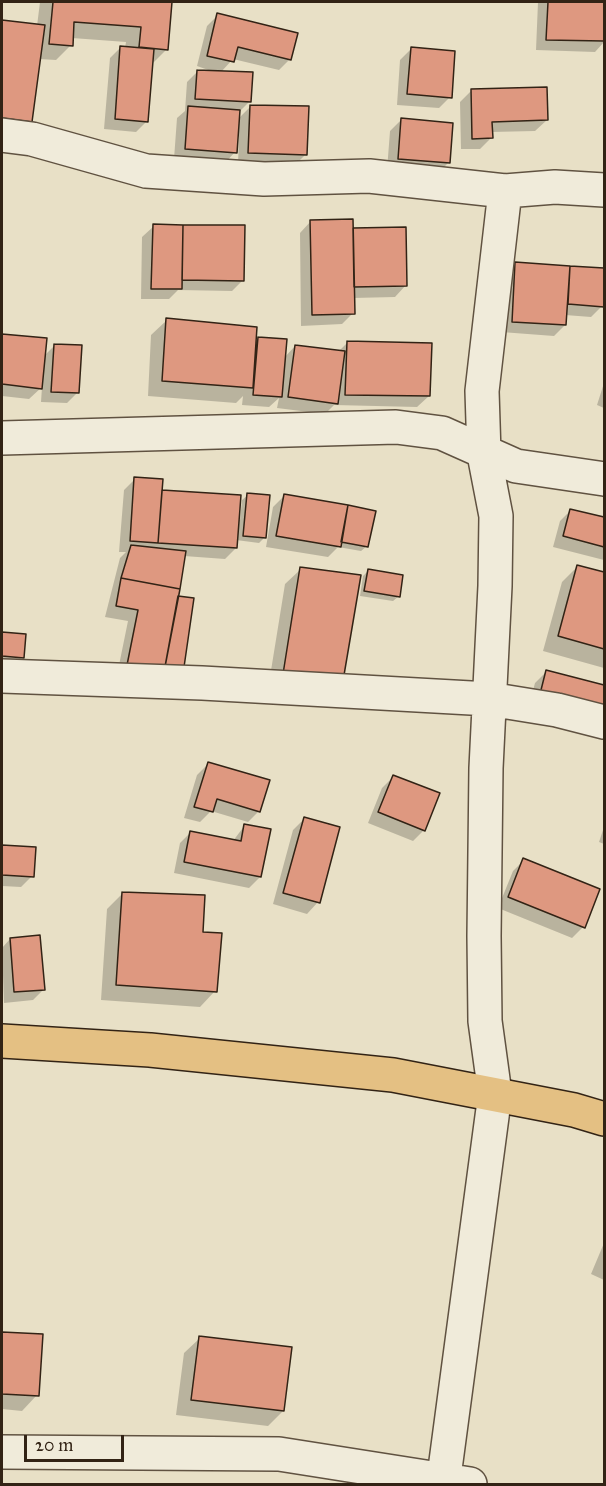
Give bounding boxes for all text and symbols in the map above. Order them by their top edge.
scale bar [27,1423,128,1461]
text: 20 m [35,1434,73,1456]

